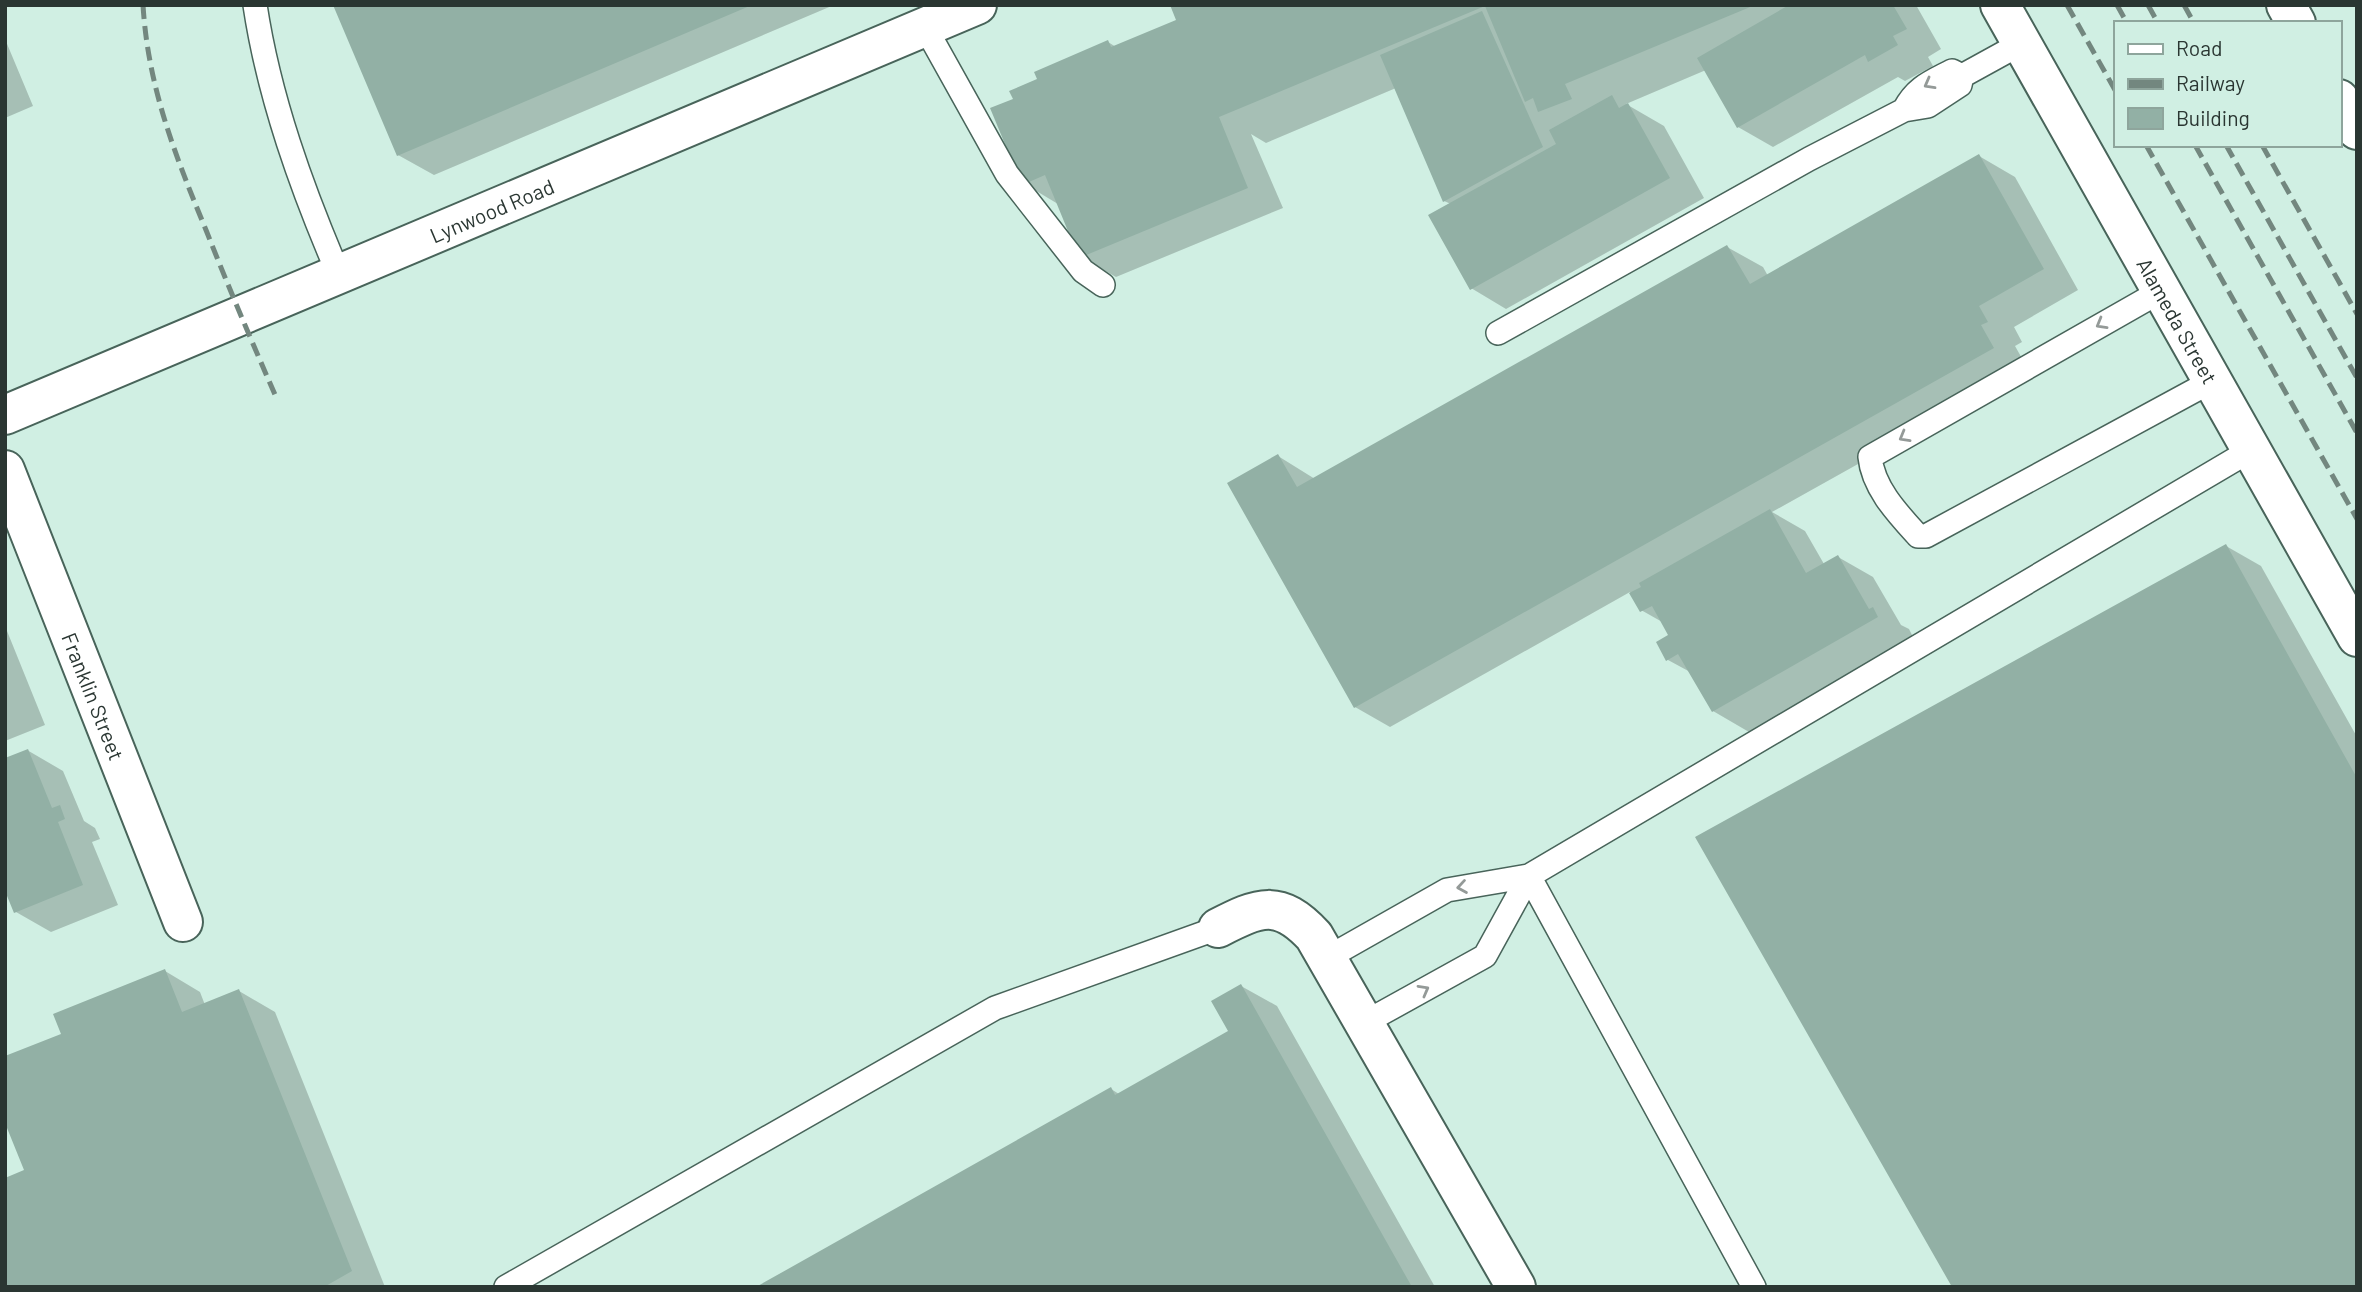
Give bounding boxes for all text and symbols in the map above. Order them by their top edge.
legend [2114,21,2341,147]
text: Road [2176,35,2222,60]
text: Railway [2176,70,2245,95]
one-way arrow [1924,76,1936,89]
text: Building [2176,105,2250,130]
street label: Lynwood Road [426,173,557,247]
street label: Alameda Street [2133,253,2223,388]
one-way arrow [2096,316,2109,329]
one-way arrow [1898,429,1911,442]
street label: Franklin Street [58,629,130,763]
one-way arrow [1456,879,1467,894]
one-way arrow [1417,985,1429,998]

